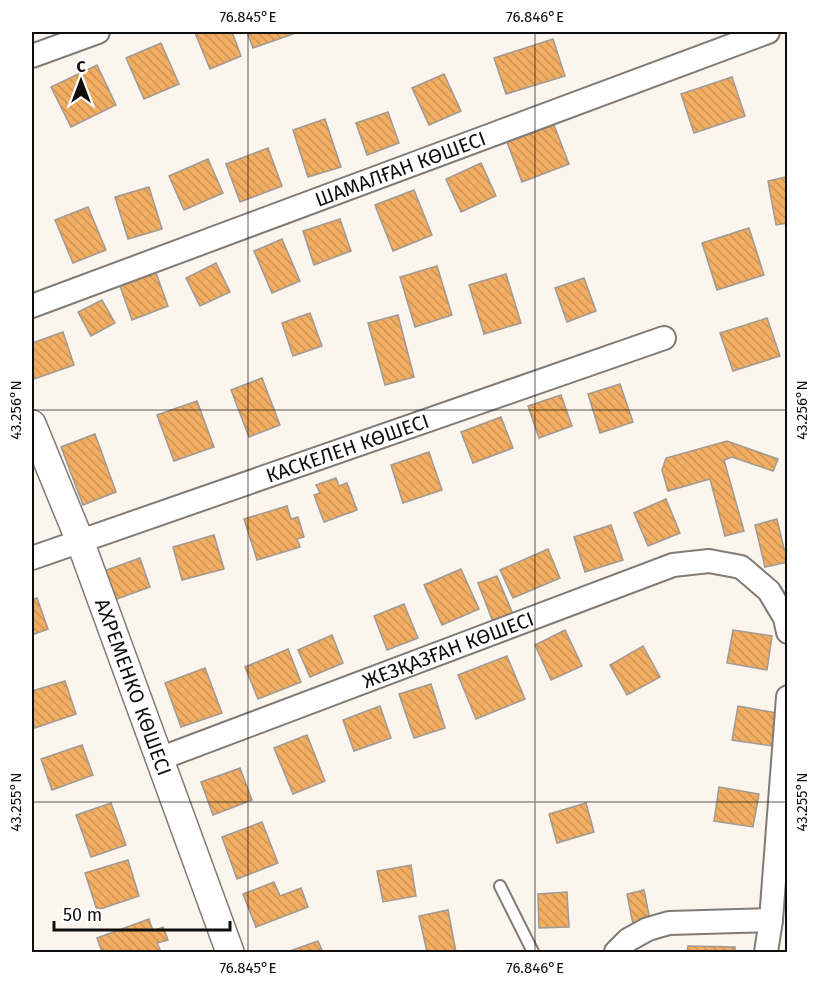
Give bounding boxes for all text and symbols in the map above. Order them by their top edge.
text: 76.845°E [219,8,277,26]
text: 76.846°E [506,8,564,26]
north arrow [51,51,111,111]
text: С [76,57,86,76]
street label: ШАМАЛҒАН КӨШЕСІ [312,126,489,212]
text: 43.256°N [7,380,25,440]
text: 43.256°N [793,380,811,440]
street label: КАСКЕЛЕН КӨШЕСІ [263,409,432,488]
street label: АХРЕМЕНКО КӨШЕСІ [90,595,177,779]
street label: ЖЕЗҚАЗҒАН КӨШЕСІ [359,607,537,693]
text: 43.255°N [7,772,25,832]
text: 43.255°N [793,772,811,832]
scale bar [54,894,230,932]
text: 50 m [63,904,102,926]
text: 76.845°E [219,959,277,977]
text: 76.846°E [506,959,564,977]

